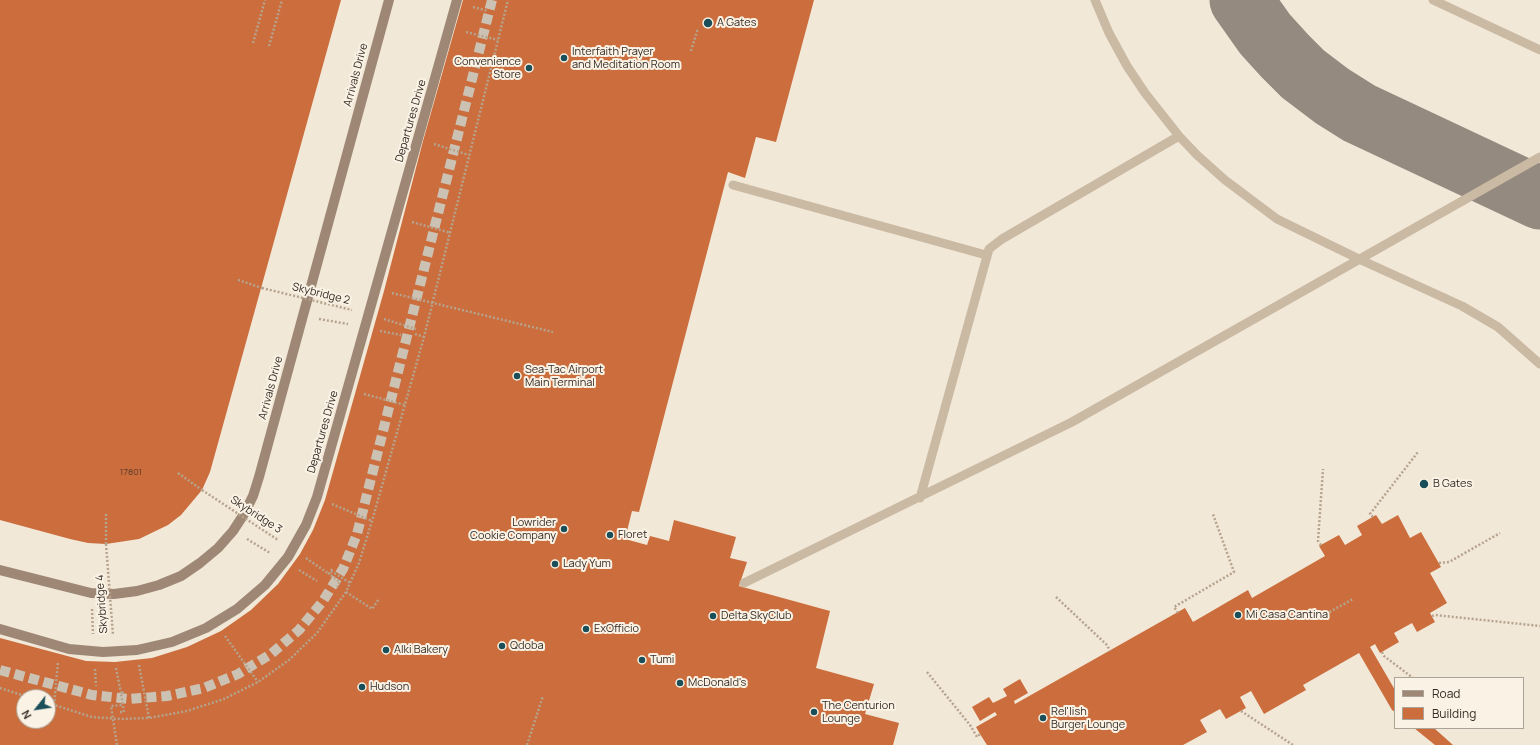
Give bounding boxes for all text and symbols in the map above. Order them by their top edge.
place label: A Gates [717,16,756,30]
marker: A Gates [702,17,714,29]
street label: Arrivals Drive [341,42,371,108]
place label: Interfaith Prayer and Meditation Room [572,45,680,71]
marker: Interfaith Prayer and Meditation Room [559,53,569,63]
place label: Convenience Store [454,55,521,81]
marker: Convenience Store [524,63,534,73]
street label: Departures Drive [393,78,429,164]
street label: Skybridge 2 [291,280,351,308]
street label: Arrivals Drive [256,355,286,421]
place label: Sea-Tac Airport Main Terminal [525,363,603,389]
marker: Sea-Tac Airport Main Terminal [512,371,522,381]
street label: Departures Drive [305,389,341,475]
house number: 17801 [120,467,142,477]
place label: B Gates [1433,477,1472,491]
marker: B Gates [1418,478,1430,490]
street label: Skybridge 3 [228,493,284,537]
place label: Lowrider Cookie Company [470,516,556,542]
marker: Lowrider Cookie Company [559,524,569,534]
place label: Floret [618,528,647,542]
marker: Floret [605,530,615,540]
place label: Lady Yum [563,557,611,571]
marker: Lady Yum [550,559,560,569]
street label: Skybridge 4 [93,574,111,634]
place label: Mi Casa Cantina [1246,608,1328,622]
place label: Delta SkyClub [721,609,792,623]
marker: Mi Casa Cantina [1233,610,1243,620]
marker: Delta SkyClub [708,611,718,621]
place label: ExOfficio [594,622,639,636]
marker: ExOfficio [581,624,591,634]
place label: Qdoba [510,639,544,653]
marker: Qdoba [497,641,507,651]
place label: Alki Bakery [394,643,448,657]
marker: Alki Bakery [381,645,391,655]
place label: Tumi [650,653,674,667]
marker: Tumi [637,655,647,665]
place label: McDonald's [688,676,746,690]
legend [1394,677,1524,729]
marker: McDonald's [675,678,685,688]
place label: Hudson [370,680,409,694]
marker: Hudson [357,682,367,692]
text: Road [1432,685,1460,702]
north arrow [16,689,56,729]
place label: The Centurion Lounge [822,699,895,725]
place label: Rel'lish Burger Lounge [1051,705,1125,731]
text: Building [1432,705,1476,722]
marker: The Centurion Lounge [809,707,819,717]
text: N [18,708,35,722]
marker: Rel'lish Burger Lounge [1038,713,1048,723]

